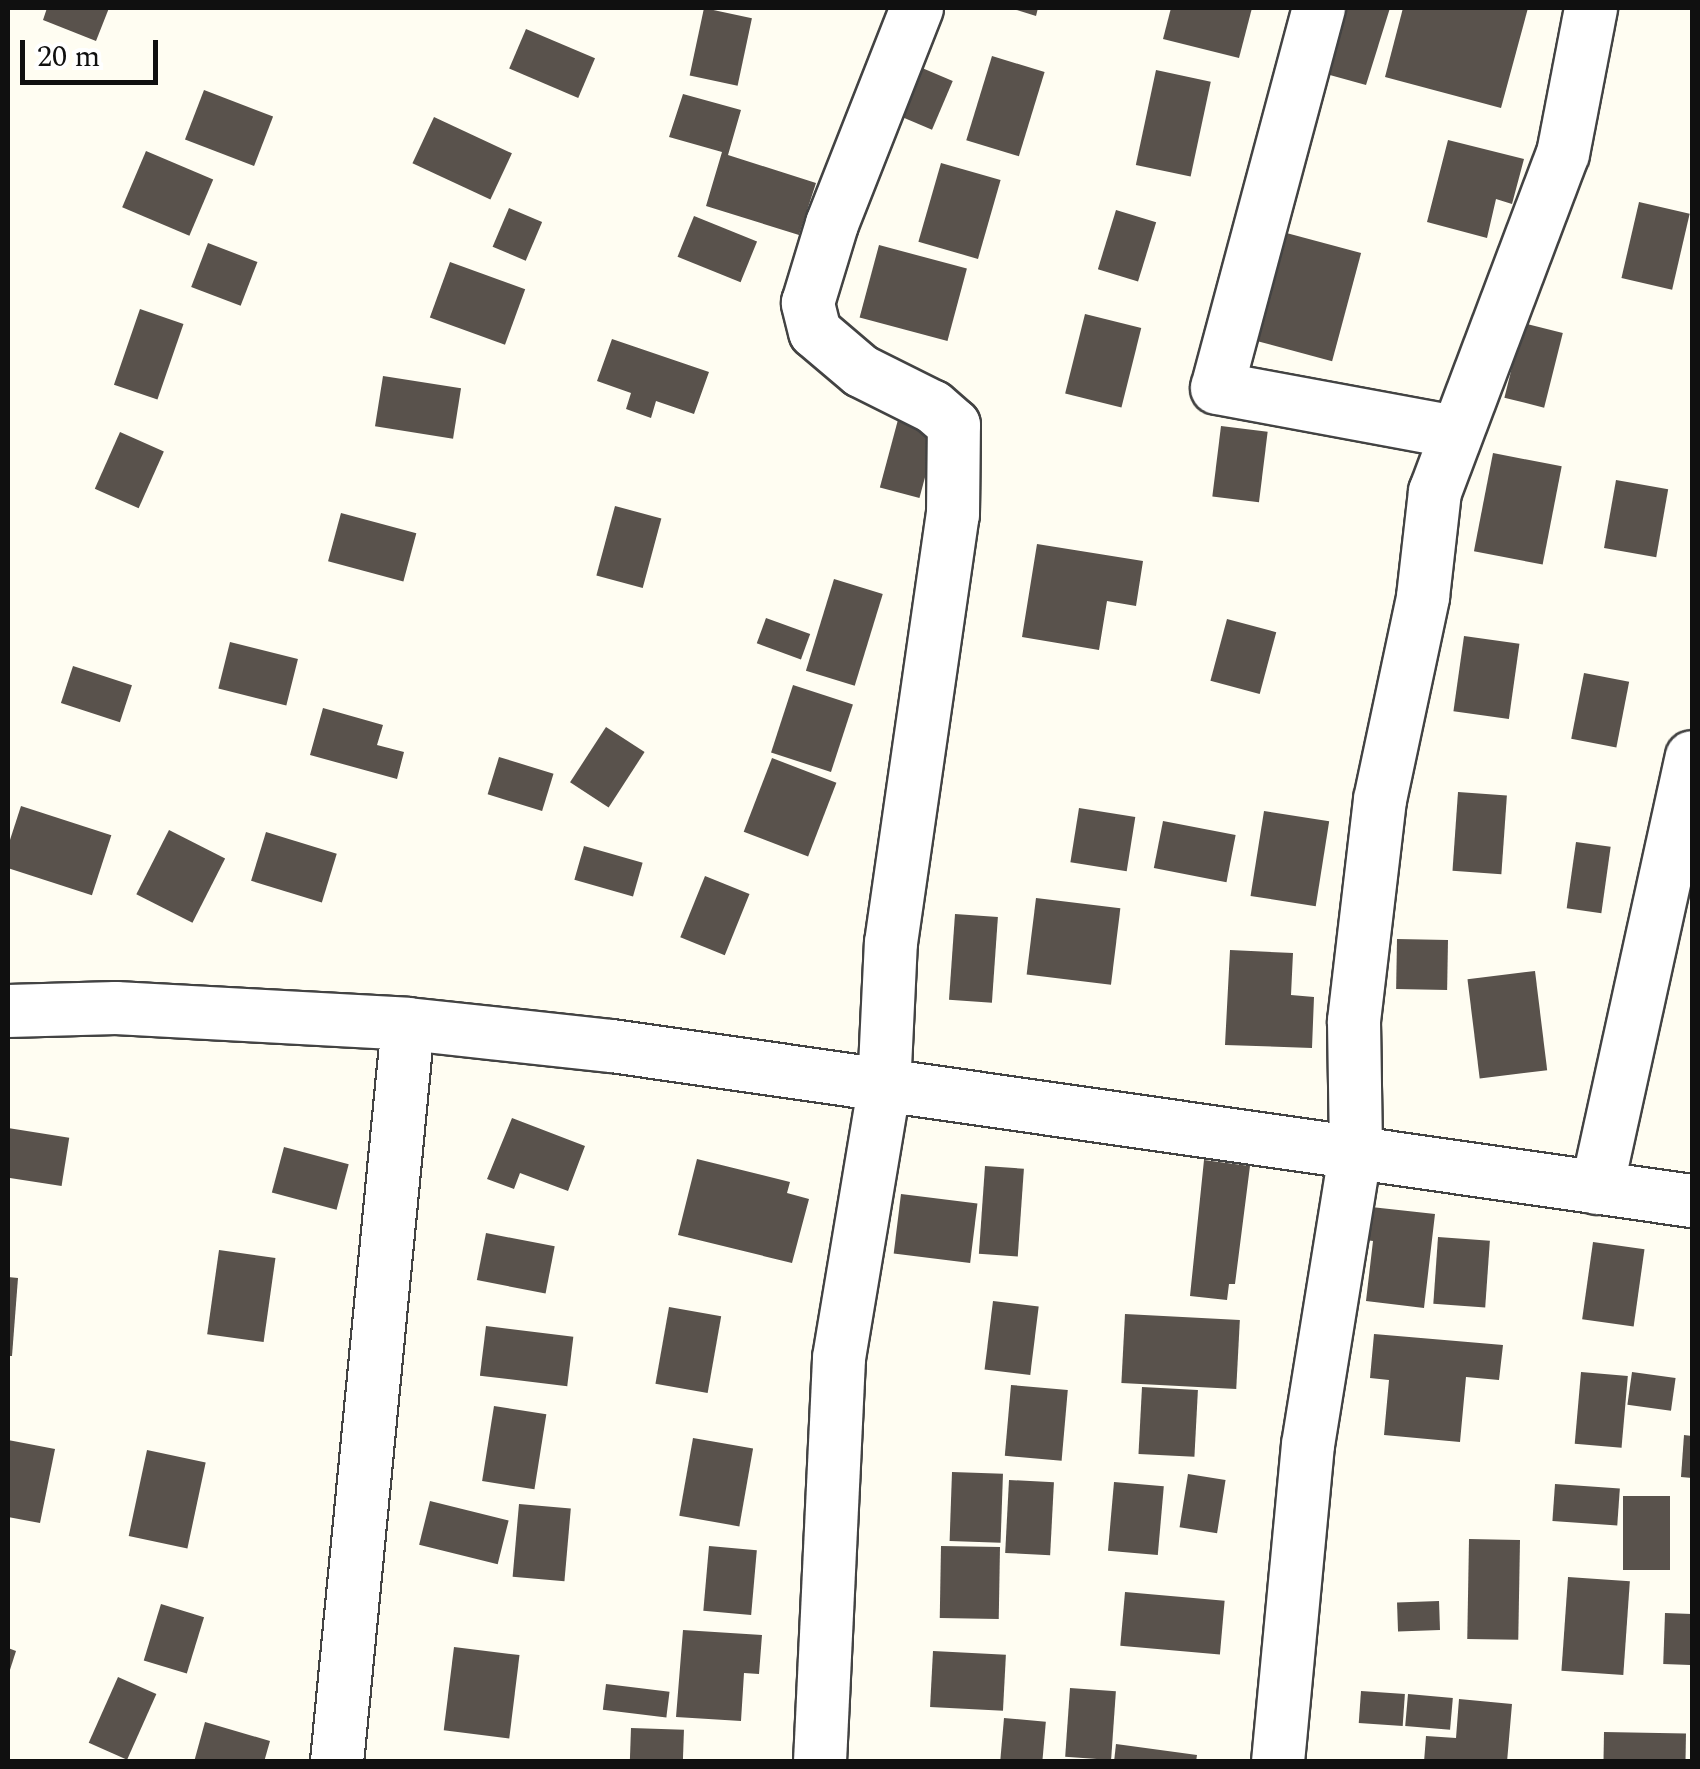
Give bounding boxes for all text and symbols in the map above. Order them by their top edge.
scale bar [25,20,162,82]
text: 20 m [37,34,100,80]

